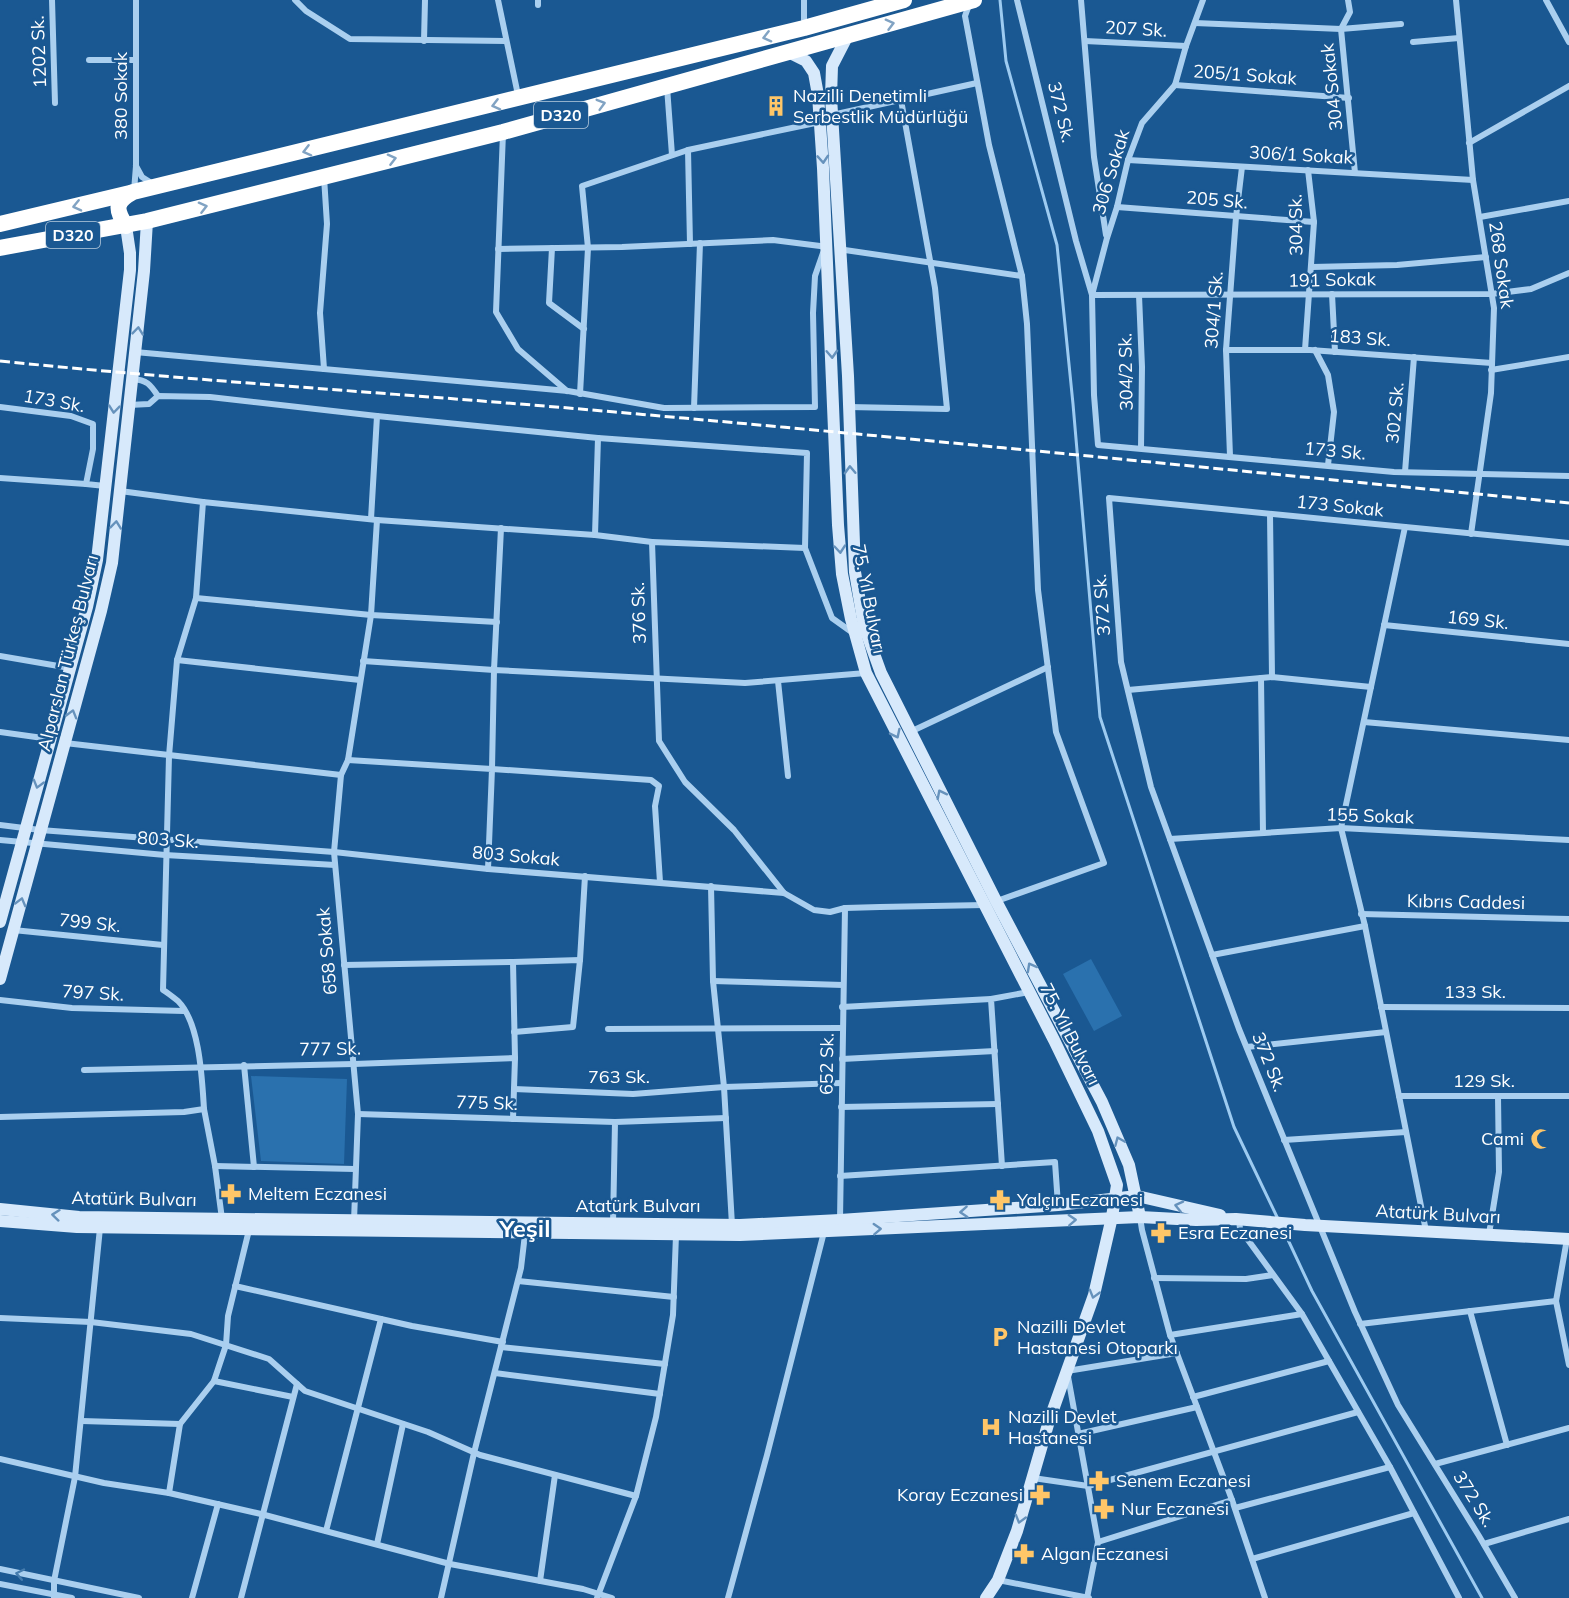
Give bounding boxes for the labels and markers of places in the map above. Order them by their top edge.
place label: Nazilli Denetimli Serbestlik Müdürlüğü [793,84,968,128]
building icon: Nazilli Denetimli Serbestlik Müdürlüğü [764,94,788,118]
place label: Cami [1481,1127,1524,1150]
mosque icon: Cami [1529,1127,1553,1151]
pharmacy icon: Meltem Eczanesi [219,1182,243,1206]
place label: Meltem Eczanesi [248,1182,387,1205]
pharmacy icon: Yalçın Eczanesi [988,1188,1012,1212]
place label: Yalçın Eczanesi [1016,1188,1143,1211]
pharmacy icon: Esra Eczanesi [1149,1221,1173,1245]
place label: Esra Eczanesi [1178,1221,1292,1244]
place label: Nazilli Devlet Hastanesi Otoparkı [1017,1315,1178,1359]
parking icon: Nazilli Devlet Hastanesi Otoparkı [988,1325,1012,1349]
place label: Nazilli Devlet Hastanesi [1008,1405,1116,1449]
hospital icon: Nazilli Devlet Hastanesi [979,1415,1003,1439]
pharmacy icon: Senem Eczanesi [1087,1469,1111,1493]
place label: Senem Eczanesi [1116,1469,1251,1492]
place label: Koray Eczanesi [897,1483,1023,1506]
pharmacy icon: Koray Eczanesi [1028,1483,1052,1507]
pharmacy icon: Nur Eczanesi [1092,1497,1116,1521]
place label: Nur Eczanesi [1121,1497,1229,1520]
pharmacy icon: Algan Eczanesi [1012,1542,1036,1566]
place label: Algan Eczanesi [1041,1542,1168,1565]

